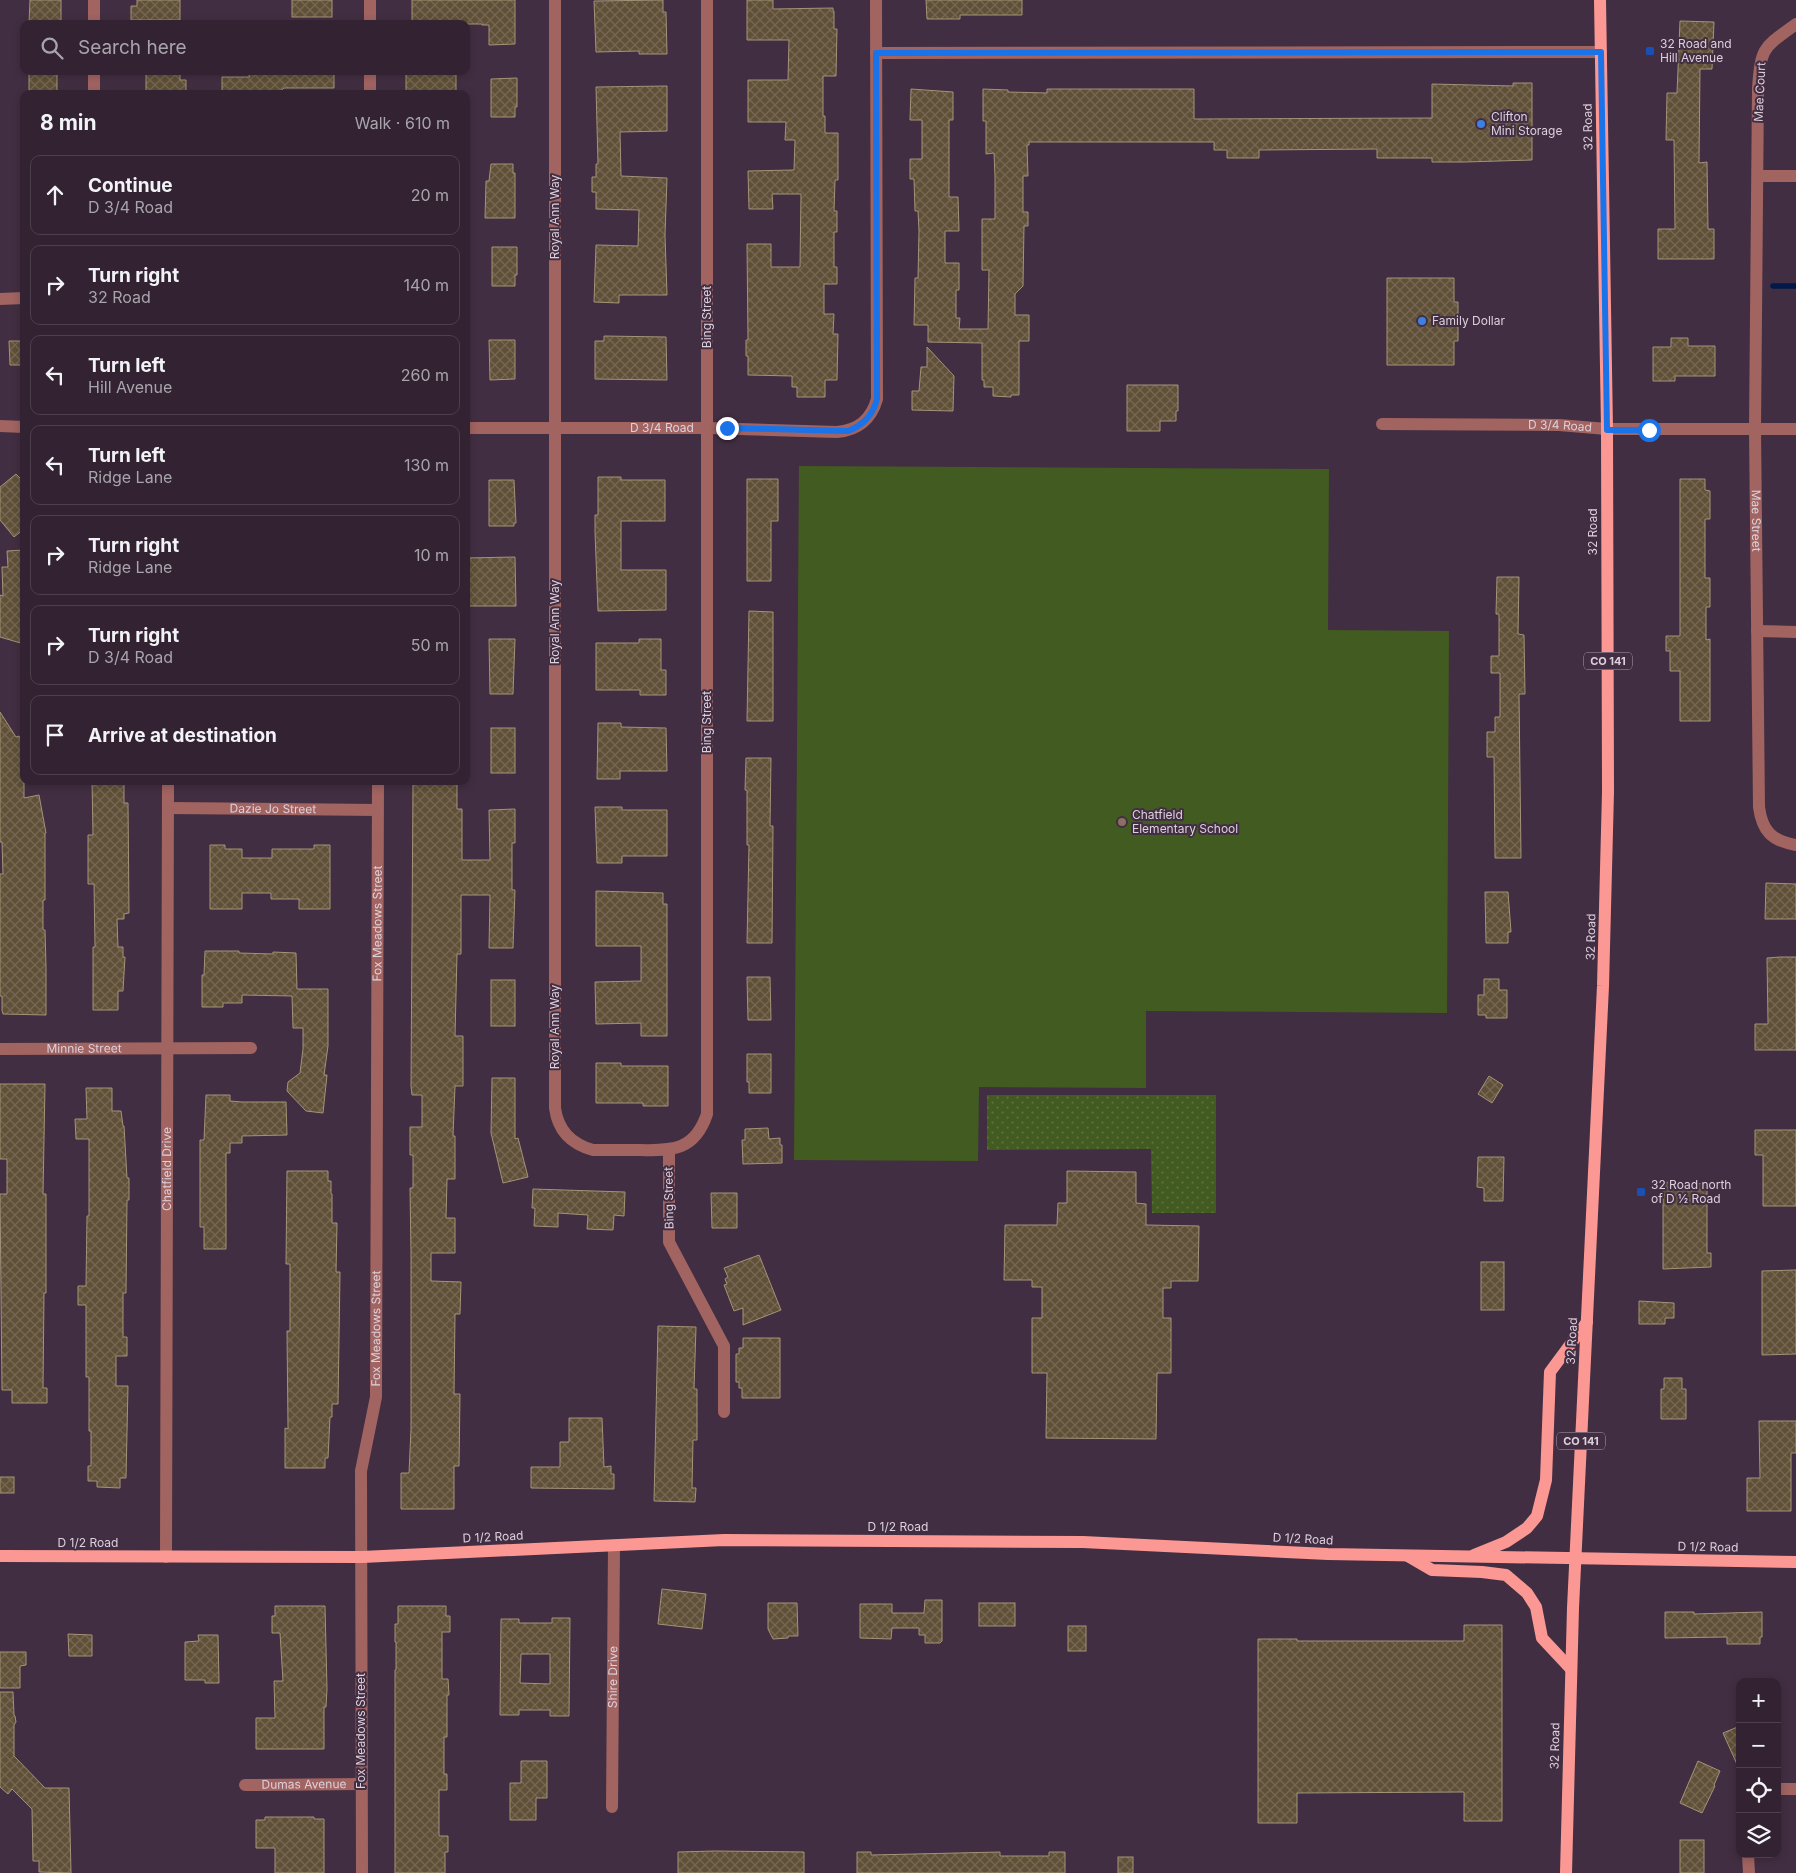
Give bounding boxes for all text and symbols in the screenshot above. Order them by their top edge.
search box [20,20,470,75]
icon: search [38,34,66,62]
text: Search here [78,36,187,59]
place label: 32 Road and Hill Avenue [1660,36,1732,65]
marker: 32 Road and Hill Avenue [1644,45,1656,57]
street label: Mae Court [1750,62,1769,122]
street label: 32 Road [1580,103,1595,151]
place label: Clifton Mini Storage [1491,109,1562,138]
text: 8 min [40,110,97,135]
text: Walk · 610 m [355,113,450,133]
marker: Clifton Mini Storage [1475,118,1487,130]
text: Continue [88,174,173,197]
street label: Royal Ann Way [547,174,562,259]
icon: ahead [41,181,69,209]
text: 20 m [411,185,449,205]
text: D 3/4 Road [88,197,173,217]
text: Turn right [88,264,179,287]
icon: right [41,271,69,299]
text: 140 m [404,275,449,295]
street label: Bing Street [699,286,714,348]
text: 32 Road [88,287,151,307]
place label: Family Dollar [1432,313,1505,328]
marker: Family Dollar [1416,315,1428,327]
text: Turn left [88,354,166,377]
icon: left [41,361,69,389]
text: 260 m [401,365,449,385]
text: Hill Avenue [88,377,172,397]
route end [716,417,739,440]
street label: D 3/4 Road [1528,417,1593,435]
route start [1638,419,1661,442]
street label: D 3/4 Road [630,420,694,435]
text: Turn left [88,444,166,467]
icon: left [41,451,69,479]
text: 130 m [404,455,449,475]
text: Ridge Lane [88,467,172,487]
street label: Mae Street [1749,490,1764,552]
street label: 32 Road [1585,508,1600,556]
text: Turn right [88,534,179,557]
icon: right [41,541,69,569]
text: 10 m [414,545,449,565]
text: Ridge Lane [88,557,172,577]
street label: Royal Ann Way [547,579,562,664]
text: Turn right [88,624,179,647]
icon: right [41,631,69,659]
text: 50 m [411,635,449,655]
text: D 3/4 Road [88,647,173,667]
road number: CO 141 [1584,652,1632,669]
street label: Bing Street [699,691,714,753]
icon: arrive [41,721,69,749]
text: Arrive at destination [88,724,277,747]
street label: Dazie Jo Street [230,801,316,816]
place label: Chatfield Elementary School [1132,807,1238,836]
marker: Chatfield Elementary School [1116,816,1128,828]
street label: Fox Meadows Street [369,865,385,982]
street label: 32 Road [1583,913,1598,961]
street label: Royal Ann Way [547,984,562,1069]
street label: Minnie Street [46,1041,122,1056]
street label: Chatfield Drive [159,1127,174,1211]
street label: Bing Street [660,1167,677,1229]
place label: 32 Road north of D ½ Road [1651,1177,1731,1206]
marker: 32 Road north of D ½ Road [1635,1186,1647,1198]
street label: Fox Meadows Street [368,1270,383,1387]
street label: 32 Road [1563,1317,1580,1365]
road number: CO 141 [1557,1432,1605,1450]
street label: D 1/2 Road [868,1519,928,1534]
street label: D 1/2 Road [462,1527,524,1546]
street label: D 1/2 Road [1272,1529,1334,1548]
street label: D 1/2 Road [58,1535,118,1550]
street label: D 1/2 Road [1677,1538,1739,1555]
street label: Shire Drive [605,1646,620,1708]
street label: Fox Meadows Street [353,1673,368,1789]
map controls [1736,1678,1781,1858]
button: + [1736,1678,1781,1723]
street label: 32 Road [1547,1722,1562,1770]
button: − [1736,1723,1781,1768]
button: locate [1736,1768,1781,1813]
street label: Dumas Avenue [261,1776,347,1792]
button: layers [1736,1813,1781,1858]

